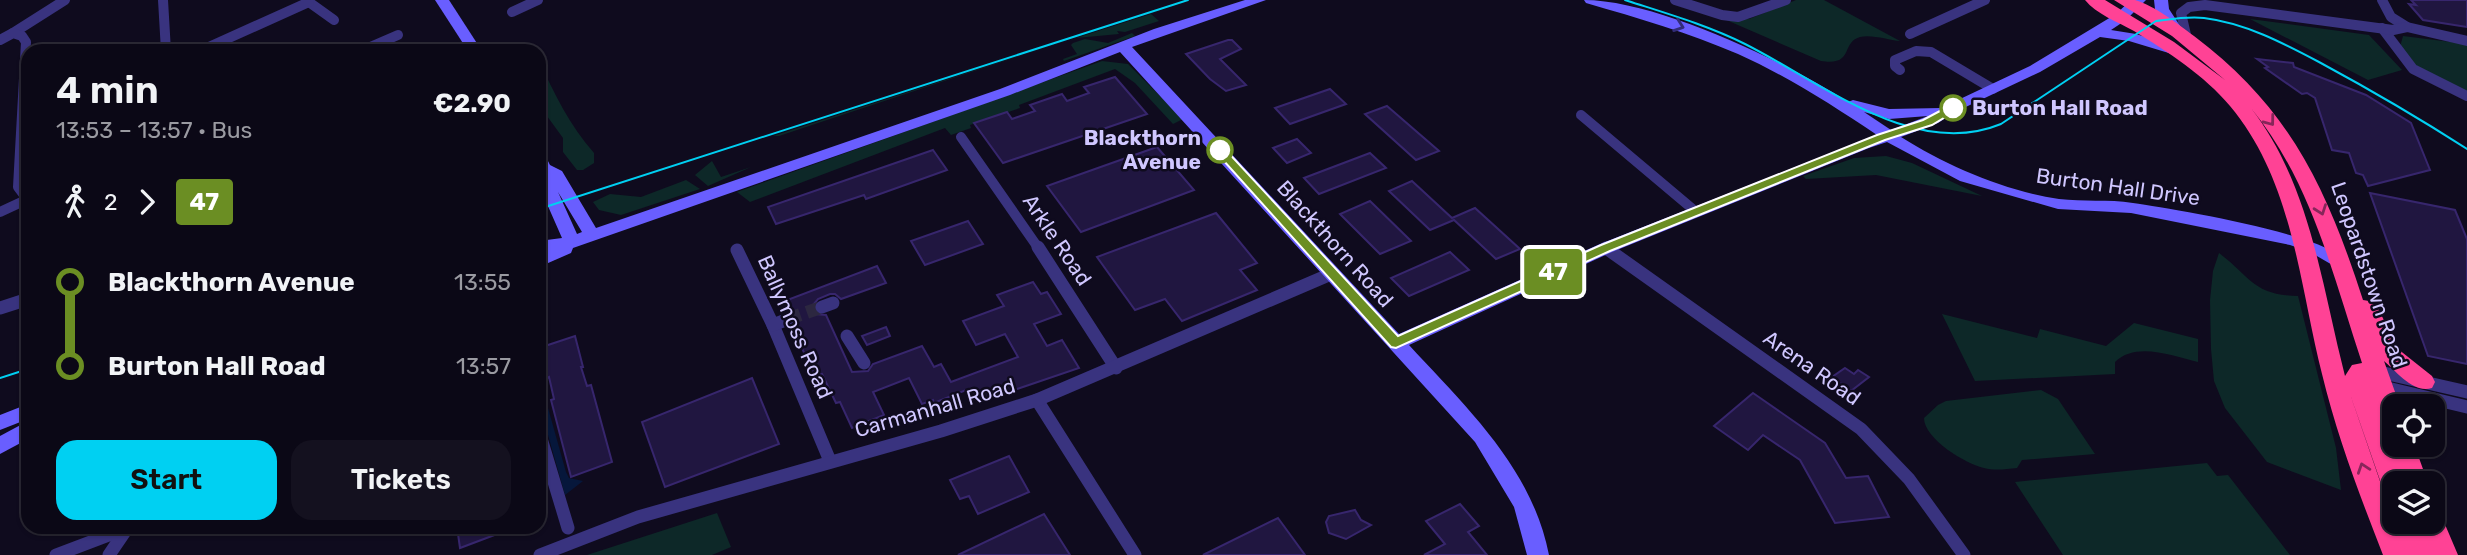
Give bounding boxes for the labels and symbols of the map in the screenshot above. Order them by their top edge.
one-way arrow [1672,18,1684,32]
marker: Burton Hall Road [1940,95,1966,121]
place label: Burton Hall Road [1972,95,2148,120]
one-way arrow [2262,113,2274,126]
place label: Blackthorn Avenue [1084,125,1201,174]
marker: Blackthorn Avenue [1207,137,1233,163]
street label: Burton Hall Drive [2035,163,2202,210]
street label: Blackthorn Road [1272,175,1399,312]
street label: Leopardstown Road [2326,179,2413,371]
street label: Arkle Road [1018,189,1097,290]
one-way arrow [2313,203,2327,215]
line badge: 47 [1522,249,1584,295]
street label: Ballymoss Road [753,251,838,402]
street label: Arena Road [1759,325,1866,410]
street label: Carmanhall Road [852,373,1018,442]
one-way arrow [2357,463,2371,475]

